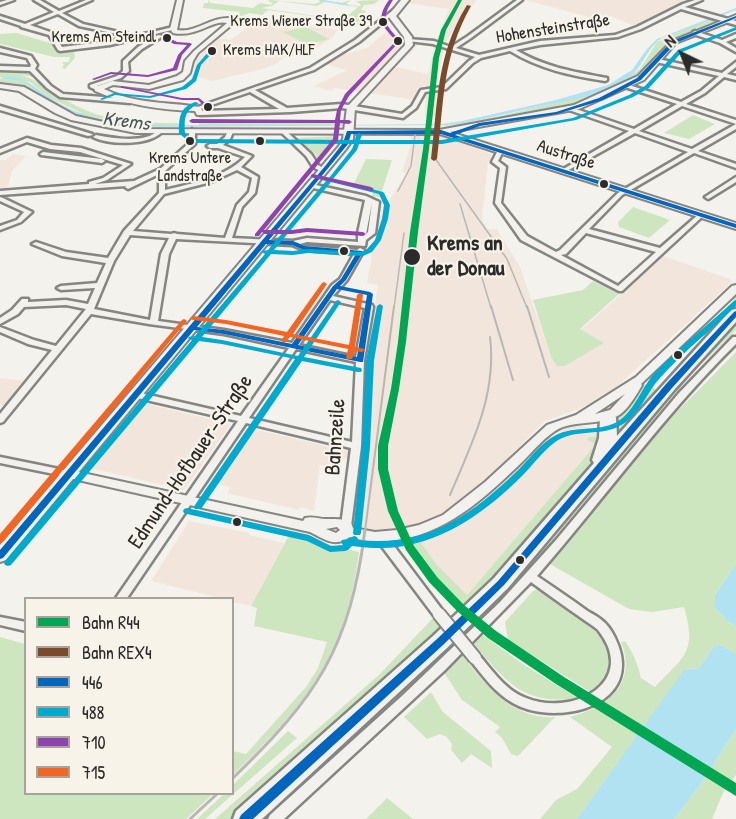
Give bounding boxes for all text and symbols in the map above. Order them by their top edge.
street label: Hohensteinstraße [495,9,611,49]
place label: Krems Wiener Straße 39 [230,12,372,32]
marker: Krems Wiener Straße 39 [377,16,389,28]
north arrow [652,24,712,84]
place label: Krems Am Steindl [51,28,156,48]
text: N [659,30,680,52]
marker: Krems Am Steindl [161,32,173,44]
unlabelled marker [392,35,404,47]
place label: Krems HAK/HLF [223,41,314,61]
marker: Krems HAK/HLF [206,45,218,57]
unlabelled marker [202,101,214,113]
water label: Krems [101,107,151,137]
marker: Krems Untere Landstraße [184,135,196,147]
unlabelled marker [254,135,266,147]
street label: Austraße [534,135,598,175]
place label: Krems Untere Landstraße [149,149,231,187]
unlabelled marker [598,178,610,190]
place label: Krems an der Donau [427,231,505,282]
unlabelled marker [338,245,350,257]
marker: Krems an der Donau [402,247,422,267]
unlabelled marker [672,349,684,361]
street label: Edmund-Hofbauer-Straße [123,370,259,554]
street label: Bahnzeile [320,398,352,476]
unlabelled marker [231,516,243,528]
unlabelled marker [514,554,526,566]
legend [24,597,234,795]
text: Bahn R44 [82,610,140,635]
text: Bahn REX4 [82,640,152,665]
text: 446 [82,670,103,695]
text: 488 [82,700,104,725]
text: 710 [82,730,106,755]
text: 715 [82,760,105,785]

